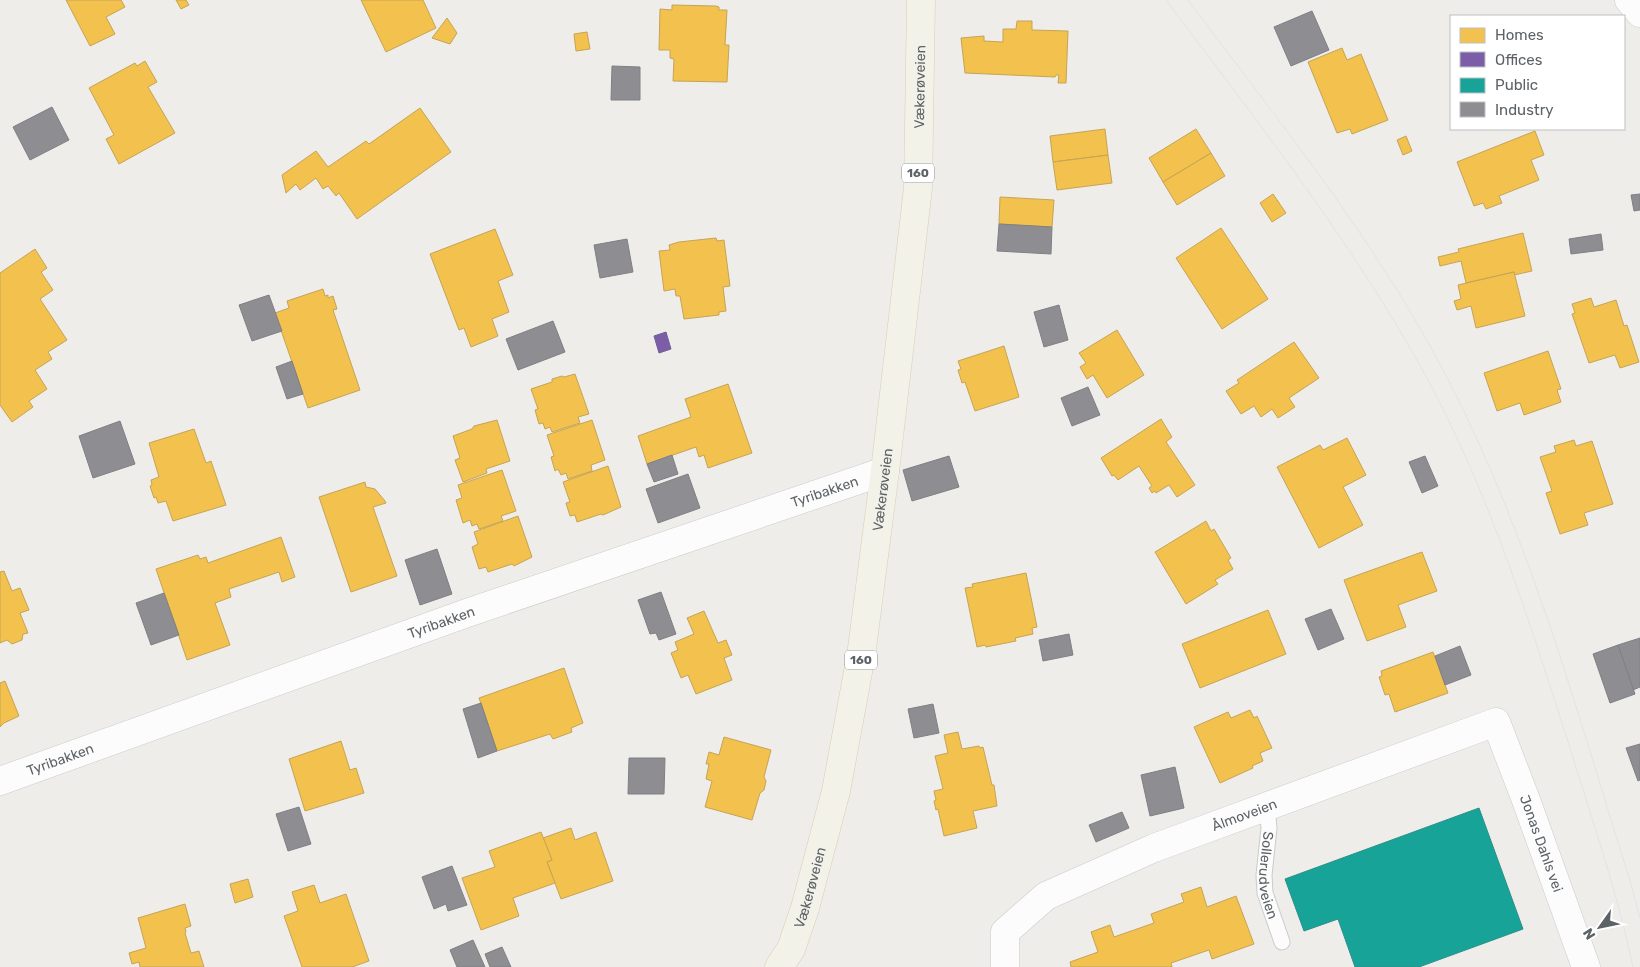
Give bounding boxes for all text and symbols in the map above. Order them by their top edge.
legend [1450,15,1625,130]
text: Homes [1495,26,1544,44]
street label: Vækerøveien [910,45,929,129]
text: Offices [1495,51,1543,69]
text: Public [1495,76,1538,94]
text: Industry [1495,101,1554,119]
road number: 160 [902,164,934,182]
street label: Vækerøveien [869,447,896,532]
street label: Tyribakken [789,472,860,511]
street label: Tyribakken [406,602,477,642]
road number: 160 [845,650,877,670]
street label: Tyribakken [24,739,96,779]
street label: Jonas Dahls vei [1516,792,1567,894]
street label: Ålmoveien [1209,795,1279,834]
street label: Sollerudveien [1255,831,1282,921]
street label: Vækerøveien [790,845,829,930]
north arrow [1575,902,1625,952]
text: N [1580,925,1599,943]

